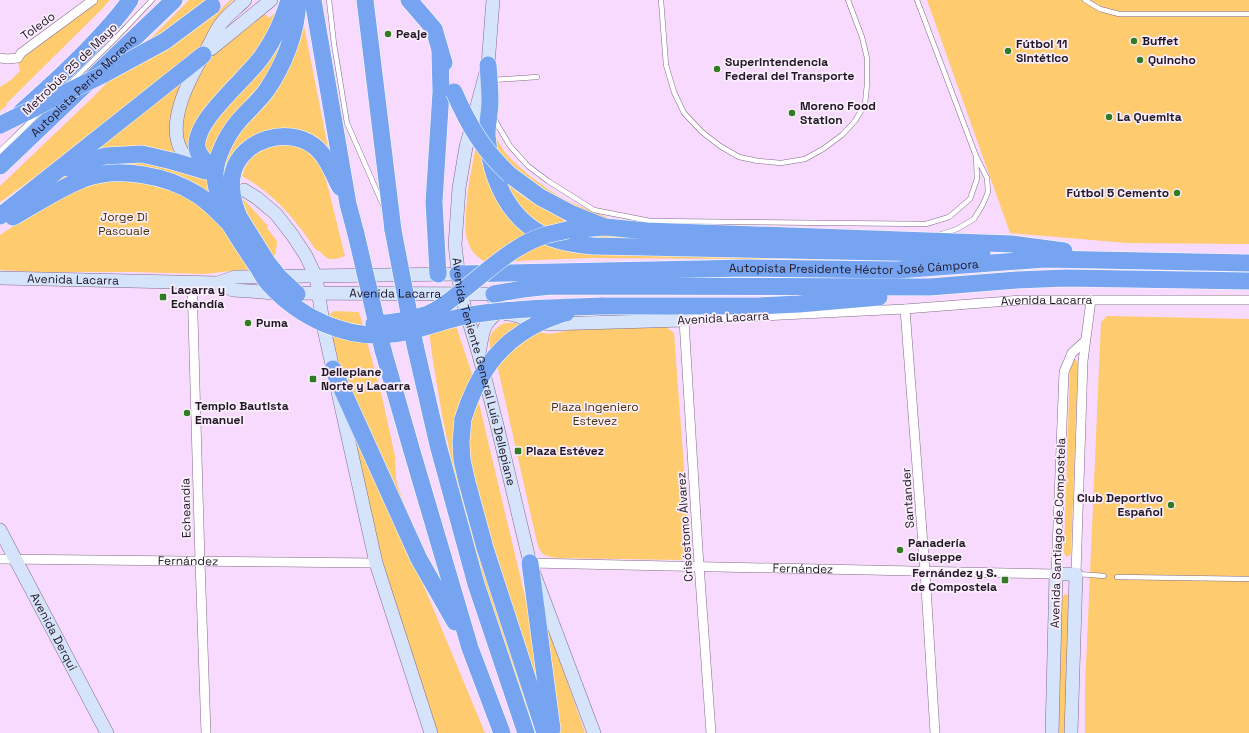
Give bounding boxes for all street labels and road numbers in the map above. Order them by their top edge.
street label: Toledo [18,8,58,44]
street label: Metrobús 25 de Mayo [19,19,121,119]
street label: Autopista Perito Moreno [27,31,141,141]
street label: Autopista Presidente Héctor José Cámpora [729,256,979,278]
street label: Avenida Teniente General Luís Dellepiane [449,257,519,487]
street label: Avenida Lacarra [27,271,119,289]
street label: Avenida Lacarra [349,285,441,302]
street label: Avenida Lacarra [1000,292,1093,309]
street label: Avenida Lacarra [677,308,769,328]
street label: Avenida Santiago de Compostela [1047,437,1069,628]
street label: Santander [898,467,918,529]
street label: Crisóstomo Álvarez [673,472,697,582]
street label: Echeandía [177,478,195,538]
street label: Fernández [158,553,218,569]
street label: Fernández [772,560,833,577]
street label: Avenida Derqui [26,590,81,674]

